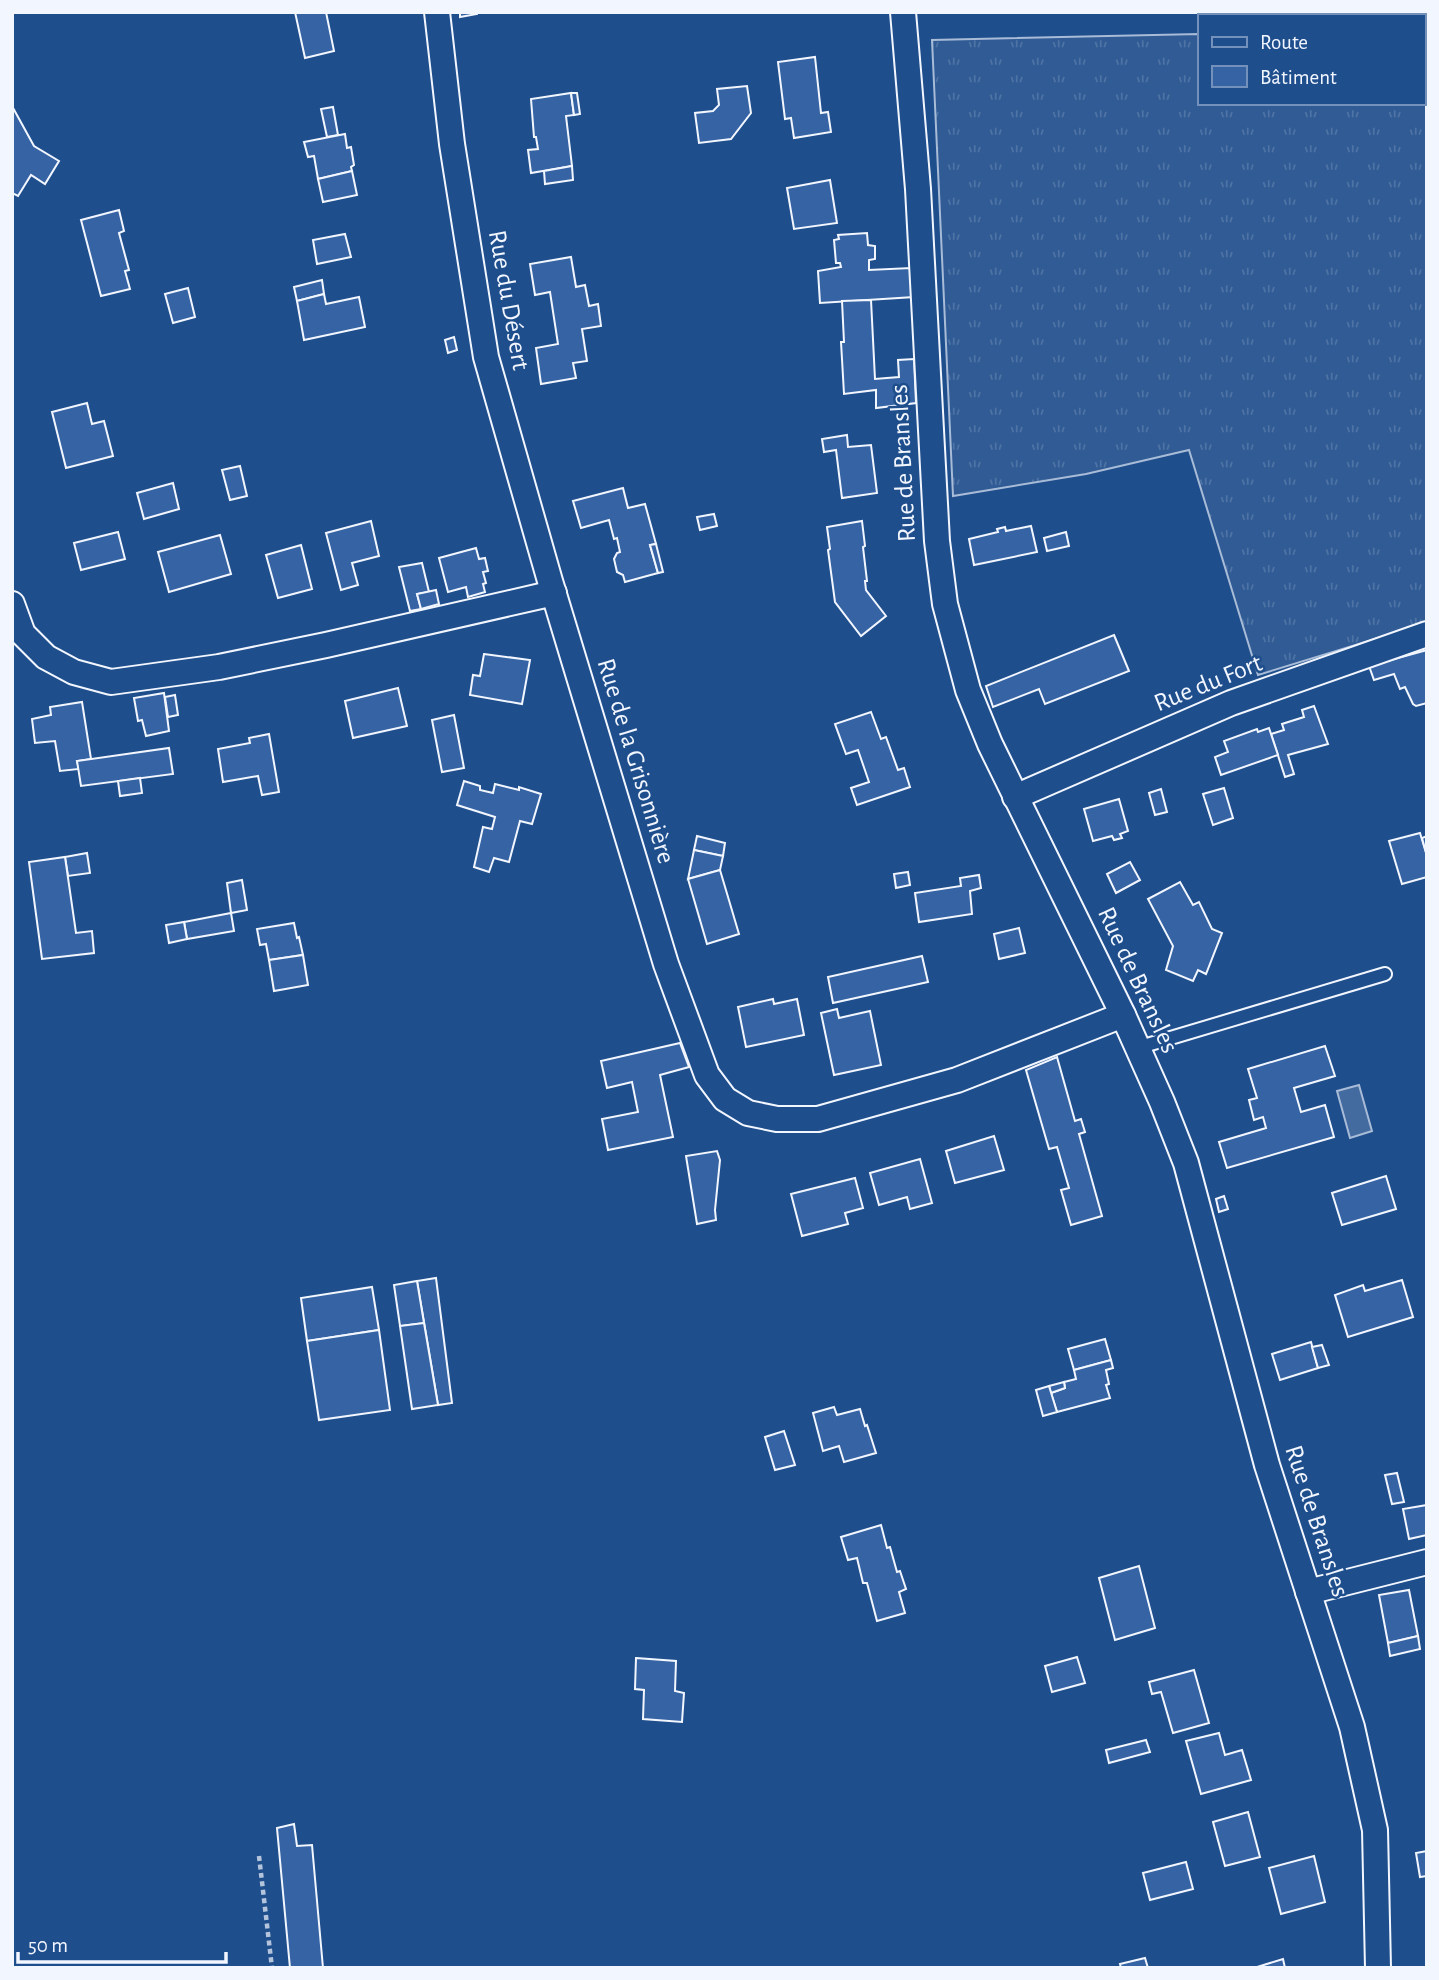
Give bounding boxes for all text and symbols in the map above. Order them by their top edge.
legend [1198,14,1425,105]
text: Route [1260,32,1308,53]
text: Bâtiment [1260,67,1337,88]
street label: Rue du Désert [484,228,534,372]
street label: Rue de Bransles [886,384,920,542]
street label: Rue du Fort [1150,650,1266,716]
street label: Rue de la Grisonnière [592,655,680,867]
street label: Rue de Bransles [1093,903,1183,1057]
street label: Rue de Bransles [1280,1442,1354,1600]
scale bar [18,1920,226,1964]
text: 50 m [28,1935,68,1956]

